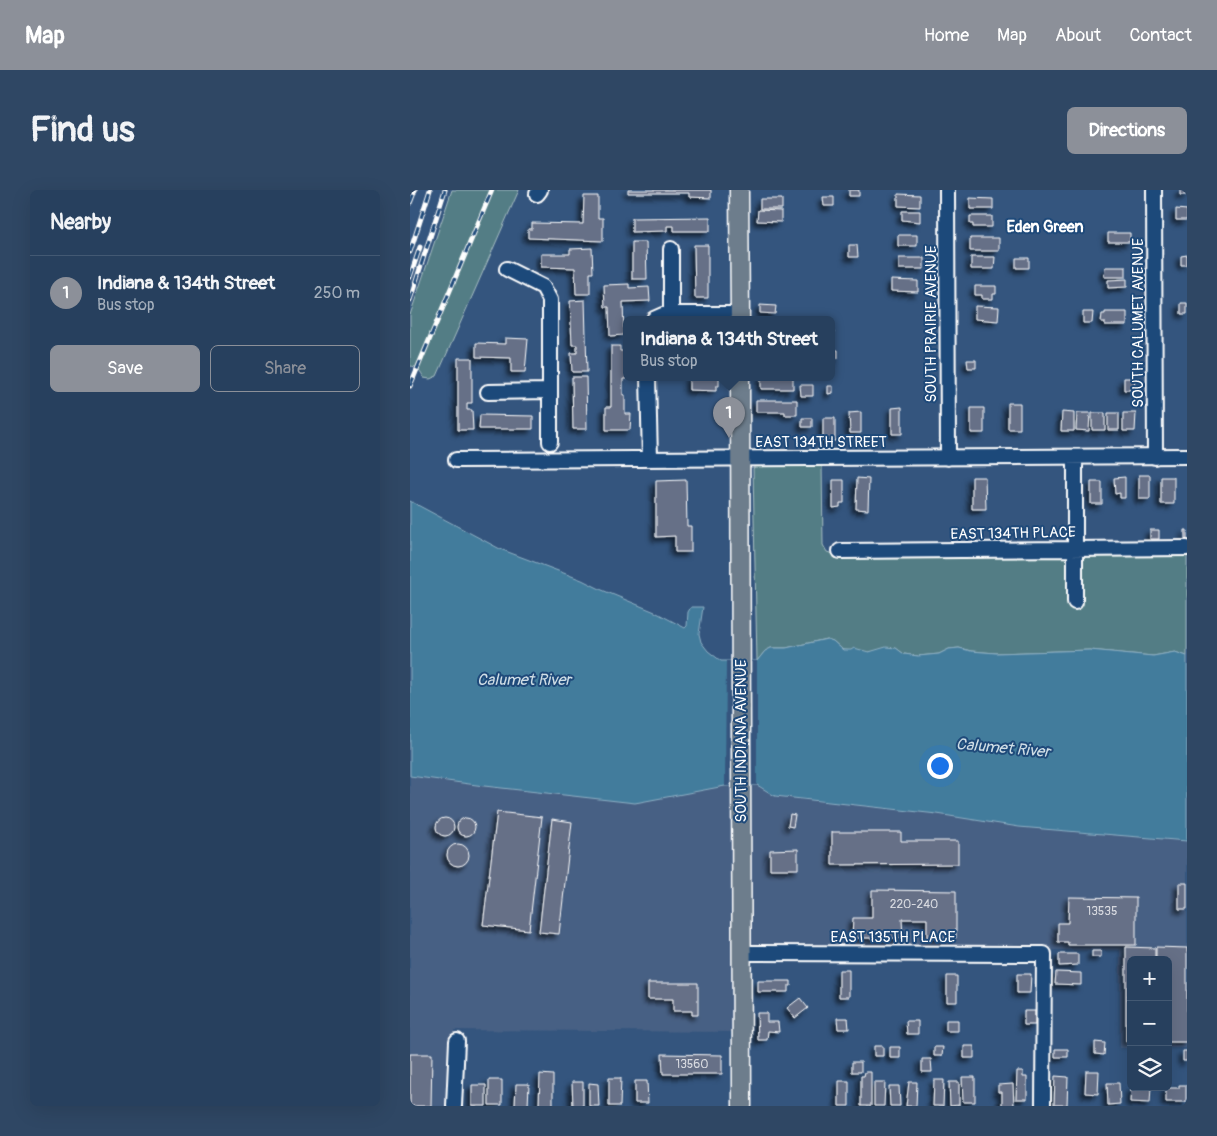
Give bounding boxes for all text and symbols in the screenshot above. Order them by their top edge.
text: Map [25,21,65,50]
text: Home [924,24,969,47]
text: Map [997,24,1027,47]
text: About [1055,24,1101,47]
text: Contact [1129,24,1192,47]
button: Directions [1067,107,1187,154]
text: Find us [30,108,135,152]
text: Nearby [50,209,111,236]
district label: Eden Green [1007,217,1083,237]
street label: SOUTH CALUMET AVENUE [1129,238,1148,408]
street label: SOUTH PRAIRIE AVENUE [922,245,941,402]
text: Indiana & 134th Street [97,271,275,295]
text: 1 [63,283,69,303]
text: 250 m [314,283,360,303]
text: Bus stop [97,295,155,315]
popup [623,316,835,381]
text: Indiana & 134th Street [640,327,818,351]
button: Save [50,345,200,392]
button: Share [210,345,360,392]
text: Bus stop [640,351,698,371]
pin: 1 [713,397,745,438]
street label: EAST 134TH STREET [755,433,887,452]
street label: EAST 134TH PLACE [950,523,1076,544]
street label: SOUTH INDIANA AVENUE [732,659,751,822]
water label: Calumet River [477,670,573,690]
water label: Calumet River [955,734,1053,762]
your location [927,753,953,779]
house number: 220-240 [890,897,938,912]
house number: 13535 [1086,904,1118,919]
street label: EAST 135TH PLACE [831,928,956,947]
map controls [1127,956,1172,1091]
button: + [1127,956,1172,1001]
button: − [1127,1001,1172,1046]
button: layers [1127,1046,1172,1091]
house number: 13560 [675,1057,709,1072]

